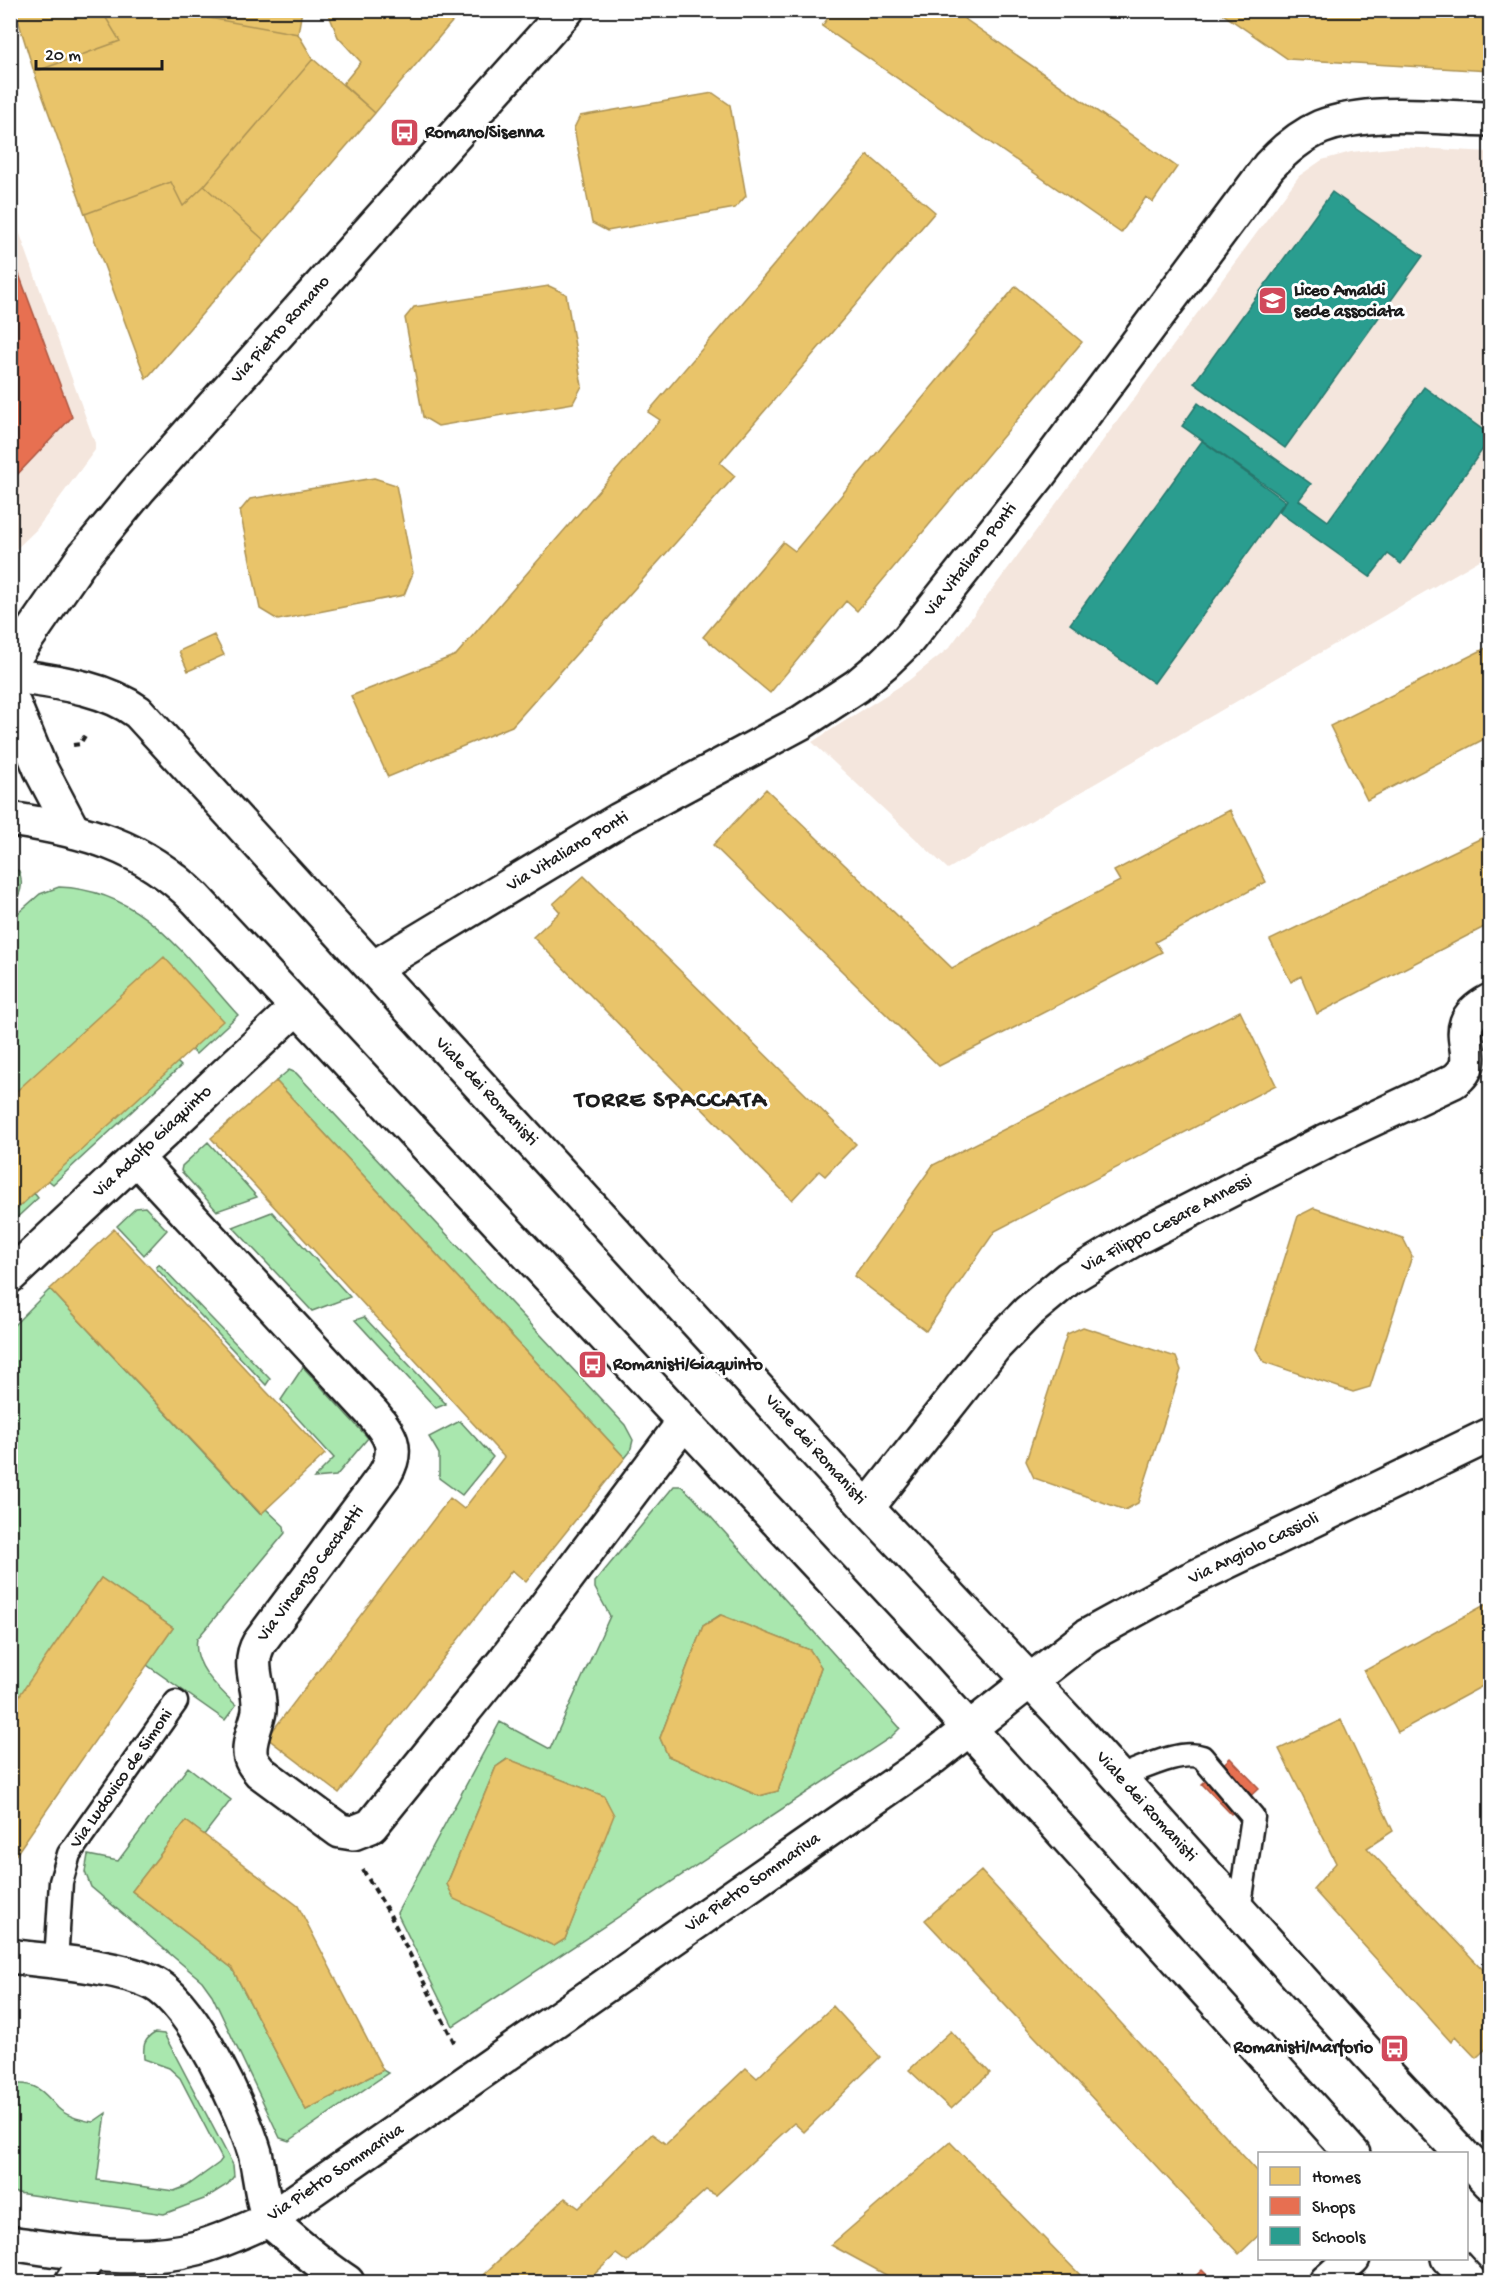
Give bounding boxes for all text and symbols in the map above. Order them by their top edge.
scale bar [36,33,162,71]
text: 20 m [45,46,81,67]
bus stop icon: Romano/Sisenna [388,117,420,149]
place label: Romano/Sisenna [424,123,545,144]
street label: Via Pietro Romano [226,272,335,389]
place label: Liceo Amaldi sede associata [1294,281,1405,323]
school or university icon: Liceo Amaldi sede associata [1257,285,1289,317]
street label: Via Vitaliano Ponti [919,499,1022,622]
street label: Via Vitaliano Ponti [502,807,633,897]
street label: Viale dei Romanisti [429,1032,542,1151]
street label: Via Adolfo Giaquinto [88,1081,217,1203]
district label: TORRE SPACCATA [573,1087,768,1116]
street label: Via Filippo Cesare Annessi [1077,1170,1256,1278]
bus stop icon: Romanisti/Giaquinto [576,1349,608,1381]
place label: Romanisti/Giaquinto [612,1355,763,1376]
street label: Viale dei Romanisti [759,1390,870,1510]
street label: Via Vincenzo Cecchetti [252,1502,369,1647]
street label: Via Angiolo Cassioli [1184,1508,1323,1590]
street label: Via Ludovico de Simoni [65,1705,178,1854]
street label: Viale dei Romanisti [1090,1747,1201,1867]
street label: Via Pietro Sommariva [681,1828,825,1938]
bus stop icon: Romanisti/Marforio [1378,2032,1410,2064]
place label: Romanisti/Marforio [1232,2038,1374,2059]
street label: Via Pietro Sommariva [263,2119,409,2227]
legend [1258,2152,1468,2260]
text: Homes [1312,2168,1362,2189]
text: Shops [1312,2198,1356,2219]
text: Schools [1312,2228,1367,2249]

